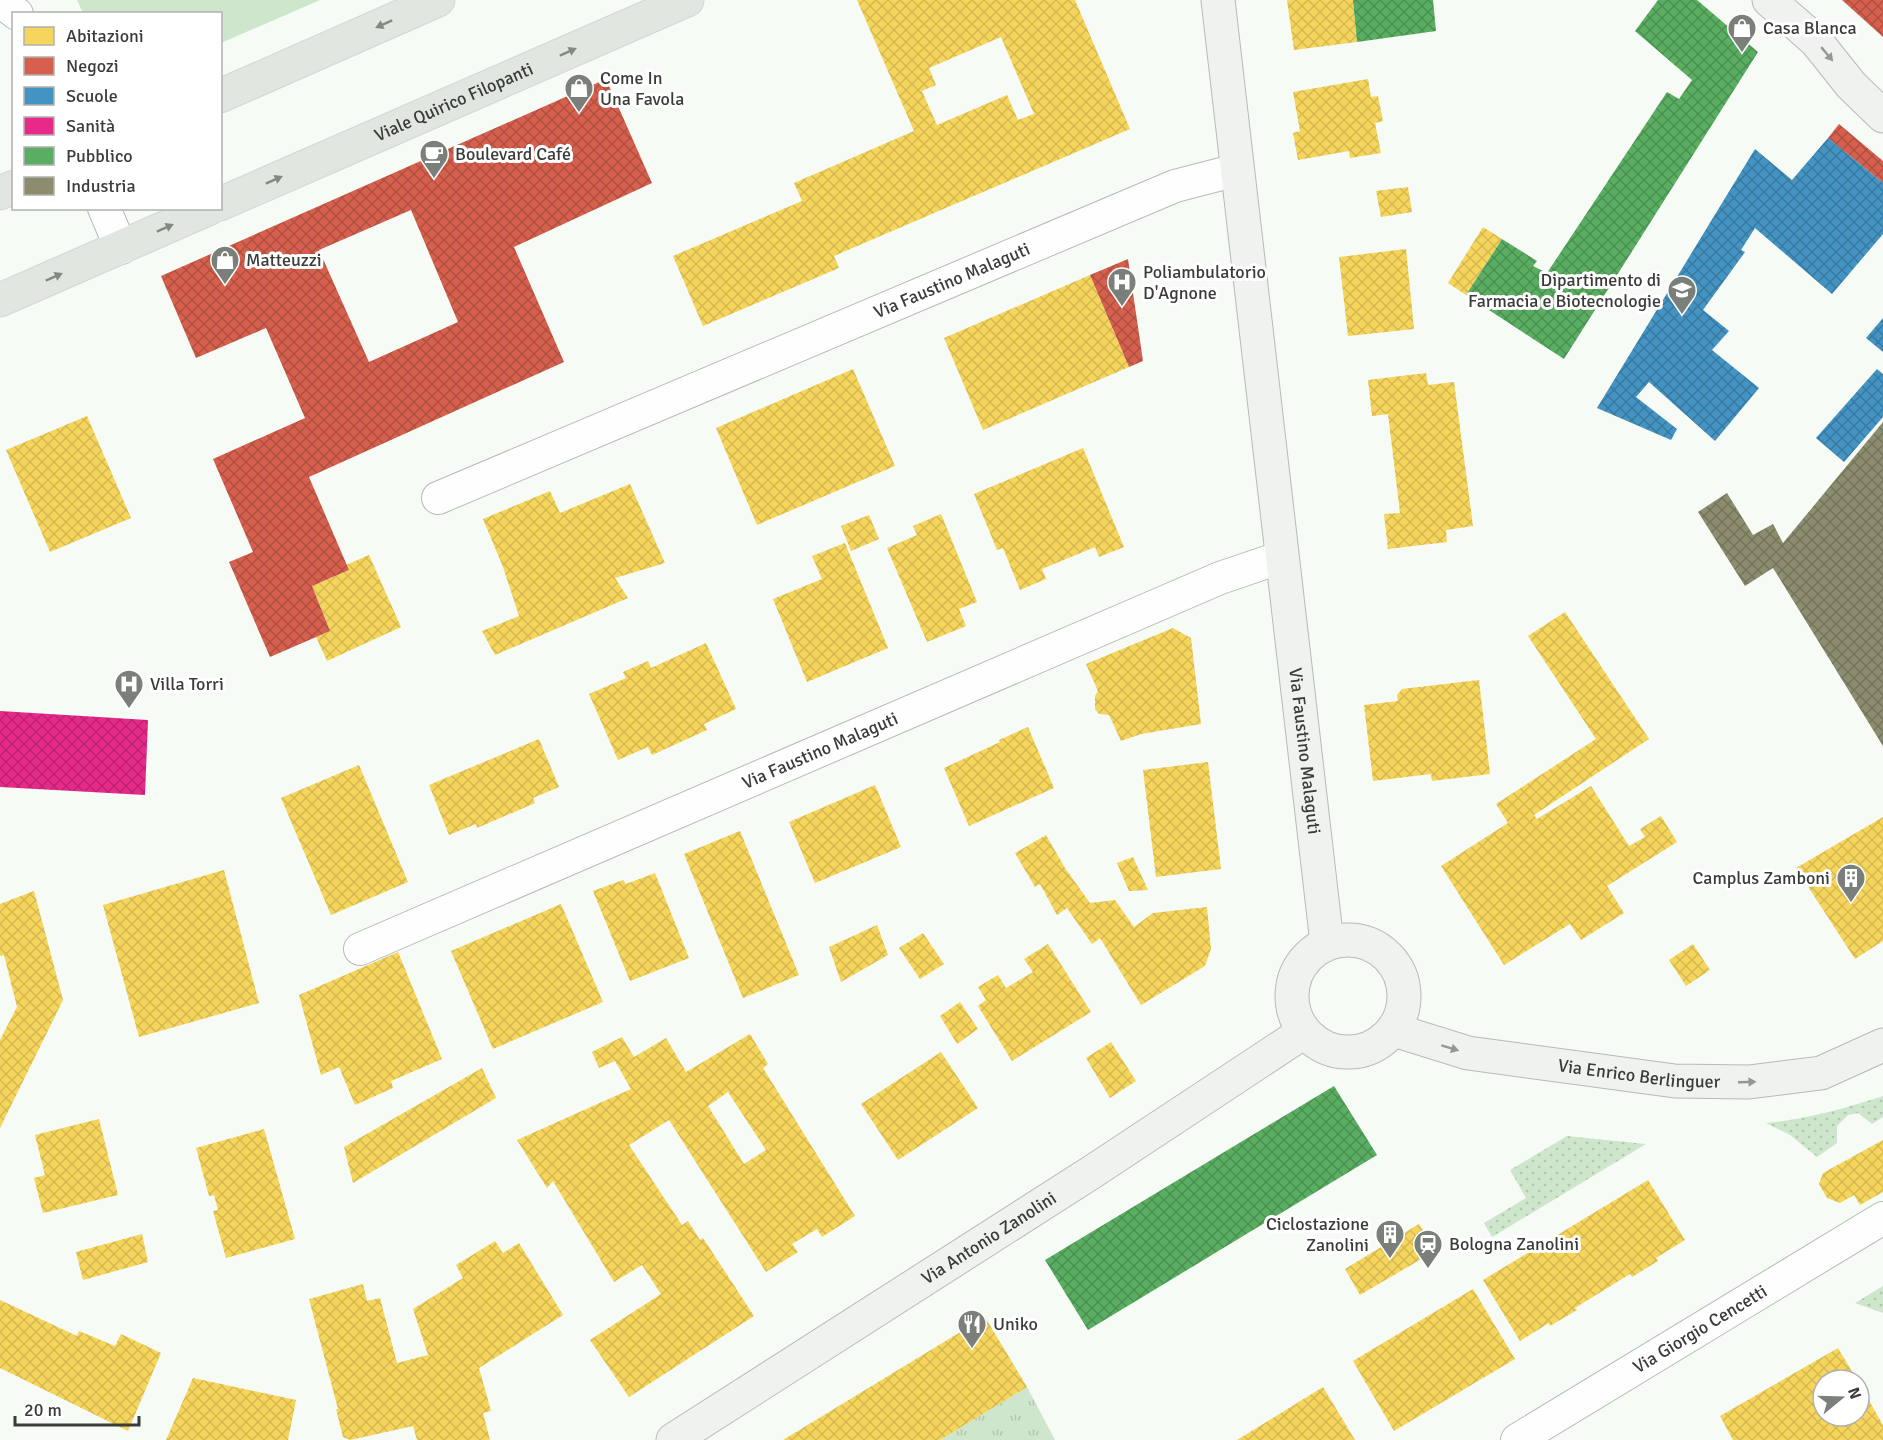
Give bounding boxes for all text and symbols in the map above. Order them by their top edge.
legend [12,12,222,210]
shop icon: Casa Blanca [1726,12,1758,54]
place label: Casa Blanca [1763,17,1857,39]
one-way arrow [376,19,393,28]
text: Abitazioni [66,25,144,47]
one-way arrow [1820,46,1833,61]
one-way arrow [560,47,578,57]
text: Negozi [66,55,119,77]
street label: Viale Quirico Filopanti [371,58,536,146]
place label: Come In Una Favola [600,67,684,110]
shop icon: Come In Una Favola [563,72,595,114]
text: Scuole [66,85,118,107]
text: Sanità [66,115,115,137]
cafe icon: Boulevard Café [418,138,450,180]
place label: Boulevard Café [455,143,571,165]
text: Pubblico [66,145,133,167]
text: Industria [66,175,136,197]
one-way arrow [265,175,283,185]
one-way arrow [157,223,175,233]
street label: Via Faustino Malaguti [871,238,1033,323]
shop icon: Matteuzzi [209,244,241,286]
place label: Matteuzzi [246,249,322,271]
place label: Poliambulatorio D'Agnone [1143,261,1266,304]
hospital icon: Poliambulatorio D'Agnone [1106,266,1138,308]
place label: Dipartimento di Farmacia e Biotecnologie [1468,269,1661,312]
one-way arrow [45,272,63,282]
school or university icon: Dipartimento di Farmacia e Biotecnologie [1666,274,1698,316]
street label: Via Faustino Malaguti [1284,667,1325,835]
hospital icon: Villa Torri [113,668,145,710]
place label: Villa Torri [150,673,224,695]
street label: Via Faustino Malaguti [739,707,901,794]
building icon: Camplus Zamboni [1835,862,1867,904]
place label: Camplus Zamboni [1693,867,1830,889]
one-way arrow [1441,1044,1459,1053]
street label: Via Enrico Berlinguer [1557,1054,1721,1093]
one-way arrow [1738,1077,1757,1086]
street label: Via Antonio Zanolini [917,1187,1060,1289]
place label: Ciclostazione Zanolini [1266,1213,1369,1256]
building icon: Ciclostazione Zanolini [1374,1218,1406,1260]
station icon: Bologna Zanolini [1412,1228,1444,1270]
place label: Bologna Zanolini [1449,1233,1579,1255]
street label: Via Giorgio Cencetti [1629,1280,1771,1378]
restaurant icon: Uniko [956,1308,988,1350]
place label: Uniko [993,1313,1038,1335]
north arrow [1811,1368,1871,1428]
text: N [1843,1385,1866,1402]
scale bar [15,1389,140,1427]
text: 20 m [24,1399,62,1421]

